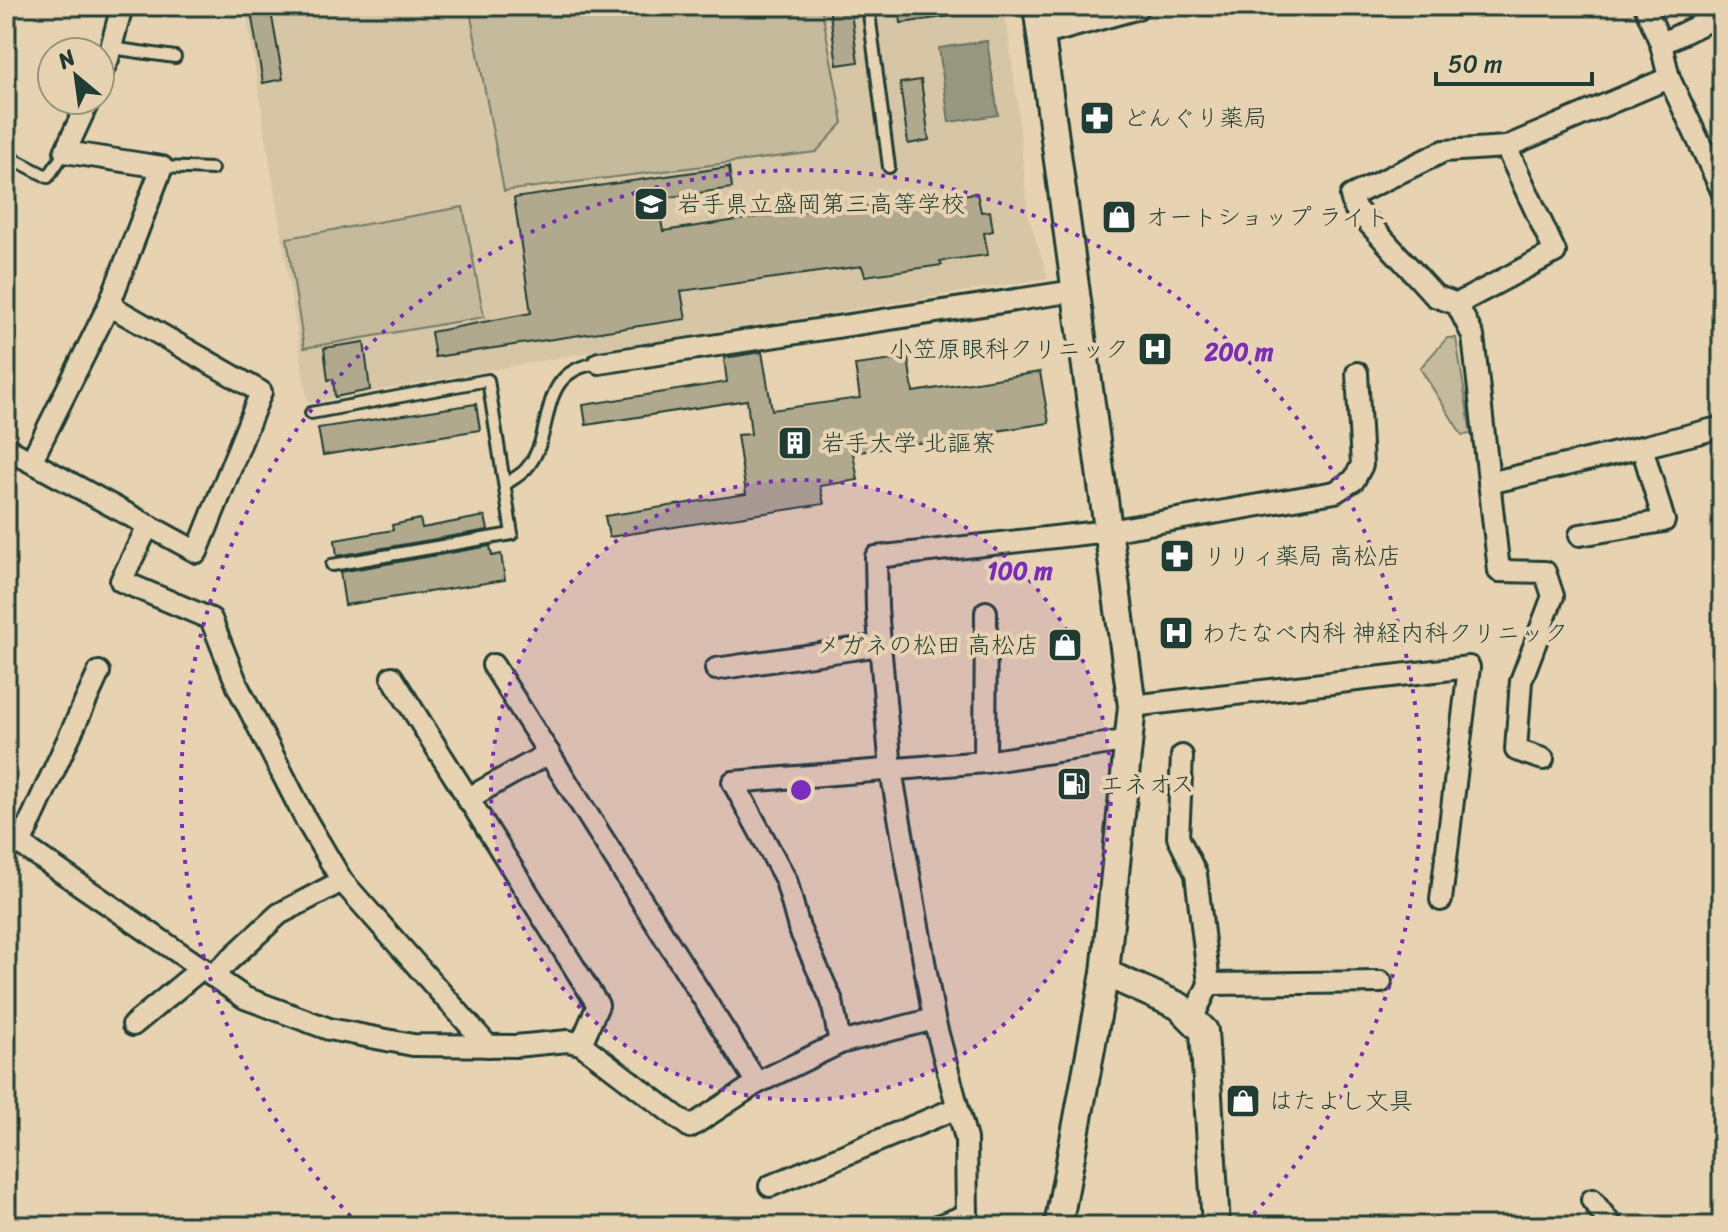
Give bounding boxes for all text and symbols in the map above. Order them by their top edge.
north arrow [36,36,116,116]
scale bar [1436,36,1592,86]
text: N [50,38,83,80]
text: 50 m [1448,43,1503,85]
place label: どんぐり薬局 [1123,97,1267,139]
pharmacy icon: どんぐり薬局 [1078,99,1116,137]
place label: 岩手県立盛岡第三高等学校 [677,183,965,225]
school or university icon: 岩手県立盛岡第三高等学校 [632,185,670,223]
place label: オートショップ ライト [1145,196,1389,238]
shop icon: オートショップ ライト [1100,198,1138,236]
place label: 小笠原眼科クリニック [889,328,1129,370]
hospital icon: 小笠原眼科クリニック [1136,330,1174,368]
text: 200 m [1204,331,1274,373]
place label: 岩手大学 北謳寮 [821,422,995,464]
building icon: 岩手大学 北謳寮 [776,424,814,462]
place label: リリィ薬局 高松店 [1203,535,1401,577]
pharmacy icon: リリィ薬局 高松店 [1158,537,1196,575]
text: 100 m [987,550,1053,592]
place label: わたなべ内科 神経内科クリニック [1202,612,1568,654]
hospital icon: わたなべ内科 神経内科クリニック [1157,614,1195,652]
place label: メガネの松田 高松店 [817,624,1039,666]
shop icon: メガネの松田 高松店 [1046,626,1084,664]
place label: エネオス [1100,763,1195,805]
fuel station icon: エネオス [1055,765,1093,803]
centre of rings [787,776,815,804]
place label: はたよし文具 [1269,1080,1413,1122]
shop icon: はたよし文具 [1224,1082,1262,1120]

